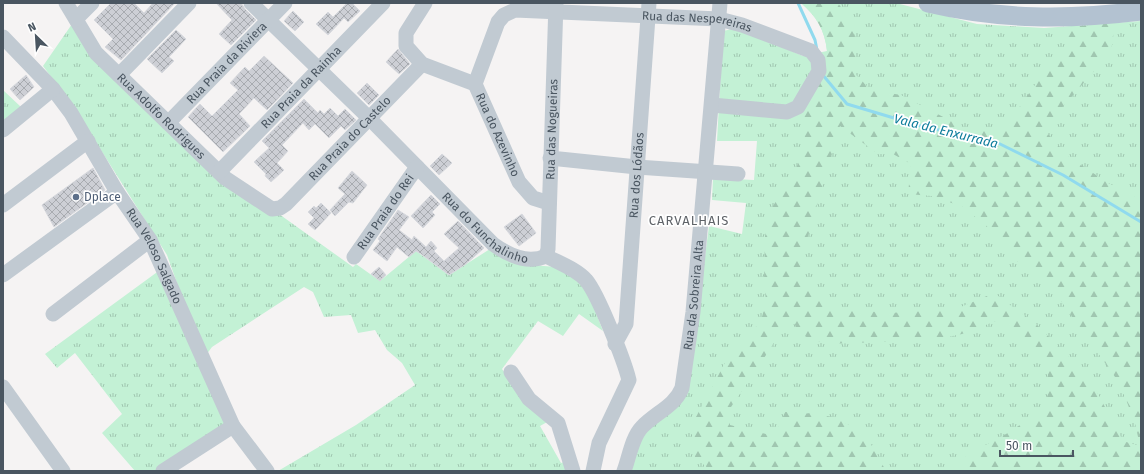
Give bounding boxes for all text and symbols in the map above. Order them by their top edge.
street label: Rua das Nespereiras [642,9,754,35]
north arrow [16,16,56,56]
street label: Rua Praia da Riviera [184,19,270,107]
text: N [26,20,38,35]
street label: Rua Praia da Rainha [258,43,344,131]
street label: Rua Adolfo Rodrigues [114,70,208,162]
street label: Rua das Nogueiras [543,78,561,180]
street label: Rua do Azevinho [473,91,523,179]
street label: Rua Praia do Castelo [306,93,394,183]
water label: Vala da Enxurrada [892,111,1000,151]
street label: Rua dos Lódãos [627,131,647,219]
street label: Rua Praia do Rei [354,171,417,252]
street label: Rua do Funchalinho [439,189,529,266]
place label: Dplace [84,190,121,204]
marker: Dplace [71,192,81,202]
street label: Rua Veloso Salgado [123,206,185,306]
district label: CARVALHAIS [649,213,729,228]
street label: Rua da Sobreira Alta [681,239,706,351]
scale bar [1000,432,1073,458]
text: 50 m [1006,439,1032,453]

